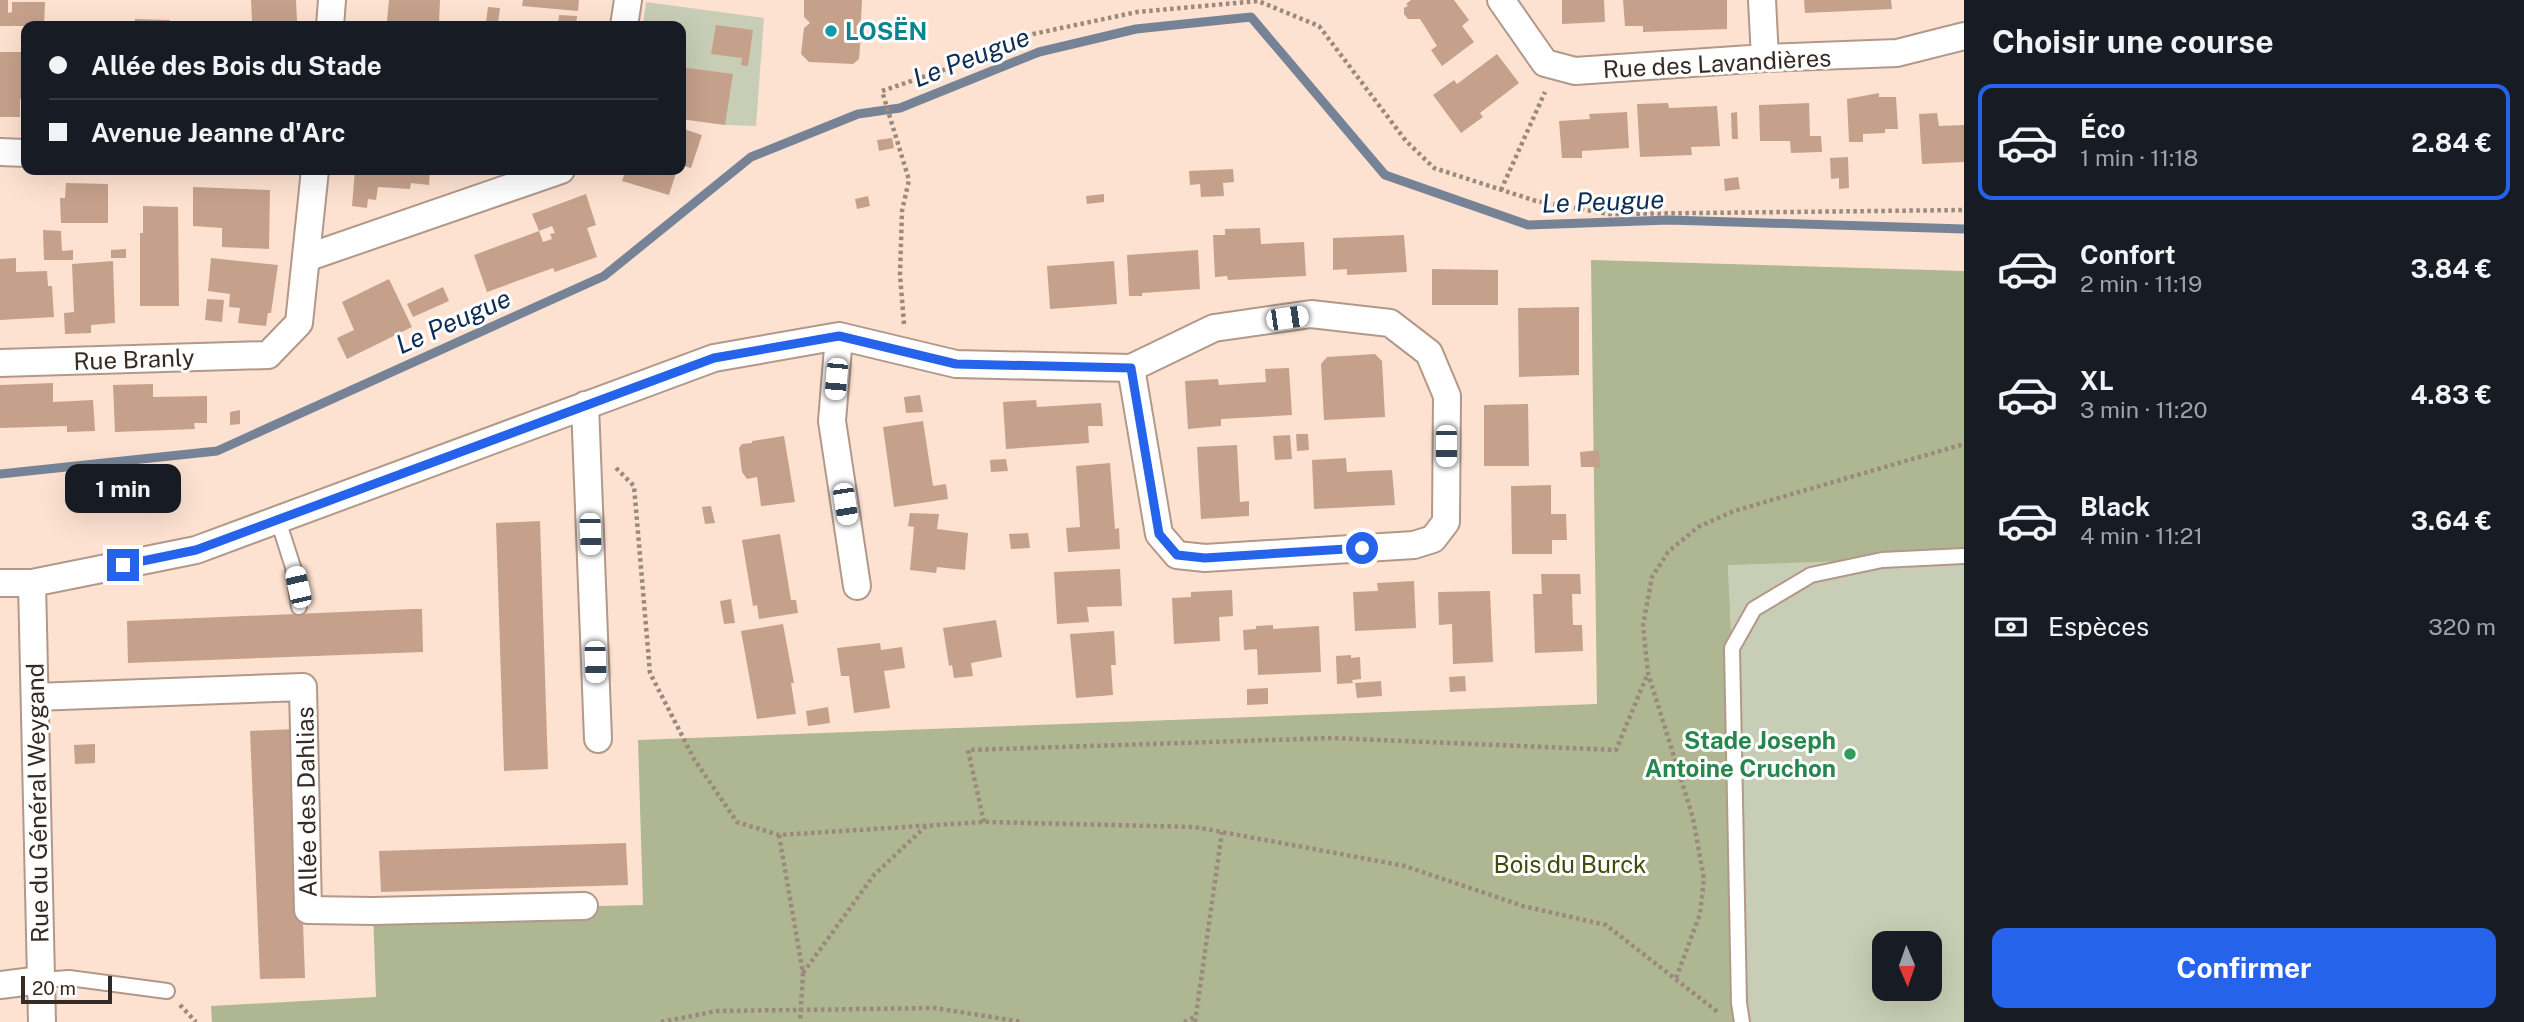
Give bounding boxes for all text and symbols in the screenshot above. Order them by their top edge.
place label: LOSËN [845,17,927,45]
water label: Le Peugue [908,21,1034,93]
marker: LOSËN [823,23,839,39]
text: Choisir une course [1992,23,2274,60]
street label: Rue des Lavandières [1602,43,1832,83]
text: Allée des Bois du Stade [91,50,382,81]
icon: car [1996,111,2059,174]
text: Éco [2080,113,2126,144]
text: Avenue Jeanne d'Arc [91,117,346,148]
text: 2.84 € [2411,127,2492,158]
text: 1 min · 11:18 [2080,144,2198,171]
water label: Le Peugue [1541,183,1665,219]
icon: car [1996,237,2059,300]
text: Confort [2080,239,2176,270]
text: 3.84 € [2410,253,2492,284]
text: 2 min · 11:19 [2080,270,2202,297]
water label: Le Peugue [391,282,515,360]
car [1265,305,1310,331]
street label: Rue Branly [73,343,195,375]
car [824,357,849,401]
icon: car [1996,363,2059,426]
text: XL [2080,365,2114,396]
text: 4.83 € [2410,379,2492,410]
text: 3 min · 11:20 [2080,396,2208,423]
car [1436,425,1457,467]
callout: 1 min [65,463,181,512]
text: 1 min [95,475,151,502]
car [832,482,859,526]
icon: car [1996,489,2059,552]
text: Black [2080,491,2150,522]
text: 3.64 € [2411,505,2492,536]
car [579,513,602,555]
text: 4 min · 11:21 [2080,522,2203,549]
route start [1346,532,1378,564]
route end [107,549,139,581]
car [284,564,313,610]
icon: cash [1992,608,2030,646]
text: Espèces [2048,611,2149,642]
text: 320 m [2428,613,2496,640]
car [584,641,607,683]
street label: Rue du Général Weygand [21,663,53,943]
street label: Allée des Dahlias [290,706,322,898]
place label: Stade Joseph Antoine Cruchon [1645,726,1836,782]
marker: Stade Joseph Antoine Cruchon [1842,746,1858,762]
park label: Bois du Burck [1493,850,1647,878]
button: Confirmer [1992,928,2496,1008]
north arrow [1872,931,1942,1001]
map controls [1872,931,1942,1001]
scale bar [21,973,112,1005]
text: 20 m [32,977,76,999]

